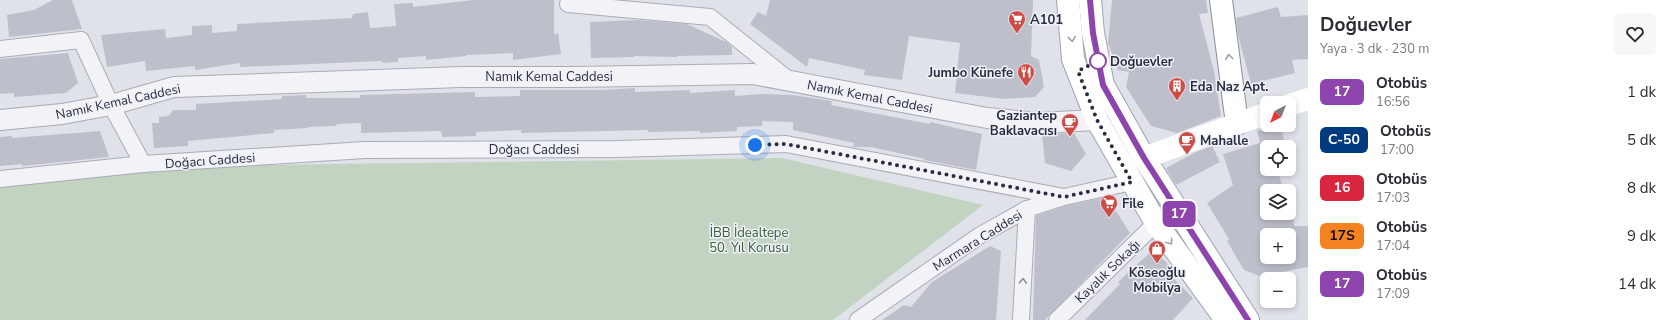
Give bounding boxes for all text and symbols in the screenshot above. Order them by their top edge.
supermarket icon: A101 [1007,9,1027,34]
place label: A101 [1030,11,1063,29]
text: Doğuevler [1320,12,1412,38]
button: heart [1614,13,1656,55]
one-way arrow [1067,36,1076,42]
text: Yaya · 3 dk · 230 m [1320,40,1429,58]
marker: Doğuevler [1089,52,1107,70]
place label: Doğuevler [1110,53,1174,71]
one-way arrow [1225,54,1234,60]
restaurant icon: Jumbo Künefe [1016,62,1036,87]
place label: Jumbo Künefe [927,64,1013,82]
street label: Namık Kemal Caddesi [485,68,613,86]
text: Otobüs [1376,73,1427,93]
street label: Namık Kemal Caddesi [806,76,934,118]
building icon: Eda Naz Apt. [1167,76,1187,101]
place label: Eda Naz Apt. [1190,78,1269,96]
street label: Namık Kemal Caddesi [54,80,182,124]
text: 17 [1334,82,1350,101]
text: 1 dk [1627,82,1656,102]
text: 16:56 [1376,93,1410,111]
north arrow [1260,96,1296,132]
map controls [1260,96,1296,308]
place label: Gaziantep Baklavacısı [990,107,1057,140]
cafe icon: Gaziantep Baklavacısı [1060,112,1080,137]
text: Otobüs [1380,121,1431,141]
cafe icon: Mahalle [1177,130,1197,155]
text: C-50 [1328,130,1360,149]
text: 5 dk [1627,130,1656,150]
place label: Mahalle [1200,132,1248,150]
your location [745,135,765,155]
button: locate [1260,140,1296,176]
street label: Doğacı Caddesi [489,141,579,159]
text: 17:00 [1380,141,1414,159]
street label: Doğacı Caddesi [164,149,256,173]
text: Otobüs [1376,169,1427,189]
text: 16 [1334,178,1350,197]
text: 8 dk [1627,178,1656,198]
button: layers [1260,184,1296,220]
text: 17:03 [1376,189,1410,207]
supermarket icon: File [1099,193,1119,218]
place label: File [1122,195,1144,213]
line badge: 17 [1161,201,1197,227]
text: 17 [1171,204,1187,223]
street label: Marmara Caddesi [929,206,1026,276]
text: Otobüs [1376,217,1427,237]
park label: İBB İdealtepe 50. Yıl Korusu [709,223,789,257]
text: 17S [1329,226,1355,245]
text: 9 dk [1627,226,1656,246]
button: + [1260,228,1296,264]
street label: Kayalık Sokağı [1071,236,1144,307]
one-way arrow [1165,237,1172,244]
text: 17:04 [1376,237,1410,255]
shop icon: Köseoğlu Mobilya [1147,239,1167,264]
place label: Köseoğlu Mobilya [1129,264,1185,297]
text: Otobüs [1376,265,1427,285]
button: − [1260,272,1296,308]
text: 17 [1334,274,1350,293]
text: 14 dk [1618,274,1656,294]
one-way arrow [1019,278,1027,284]
text: 17:09 [1376,285,1410,303]

